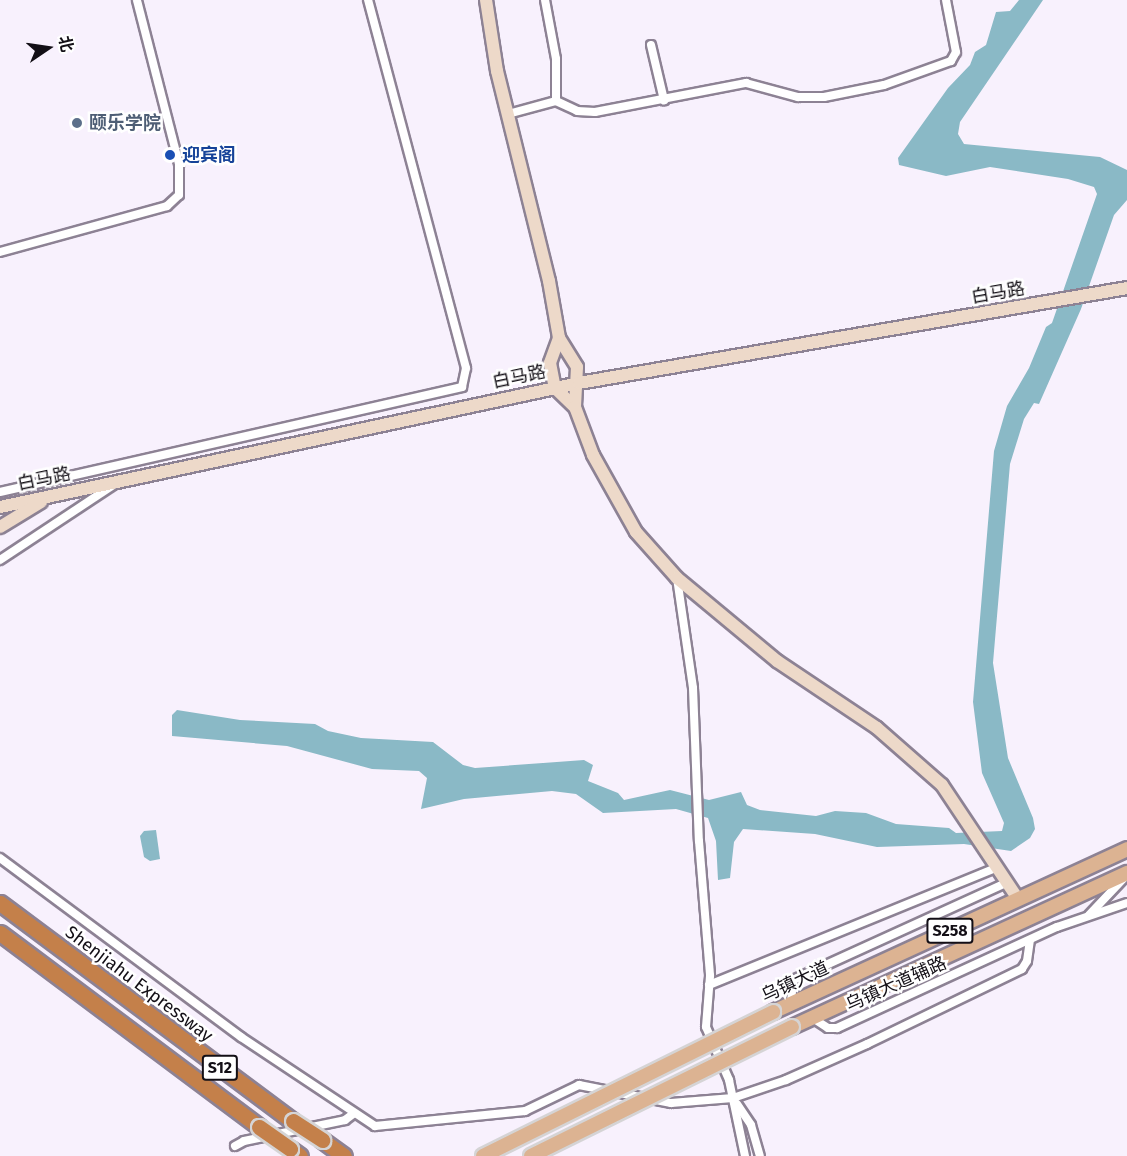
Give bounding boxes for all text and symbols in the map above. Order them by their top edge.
north arrow [18,18,78,78]
text: 北 [55,34,77,54]
place label: 颐乐学院 [89,112,161,134]
marker: 颐乐学院 [70,116,84,130]
place label: 迎宾阁 [182,144,236,166]
marker: 迎宾阁 [163,148,177,162]
street label: 白马路 [970,278,1026,308]
street label: 白马路 [490,361,548,393]
street label: 白马路 [15,463,73,495]
road number: S258 [926,918,974,944]
street label: Shenjiahu Expressway [61,921,217,1047]
street label: 乌镇大道辅路 [842,952,950,1016]
street label: 乌镇大道 [758,957,832,1007]
road number: S12 [200,1055,240,1081]

